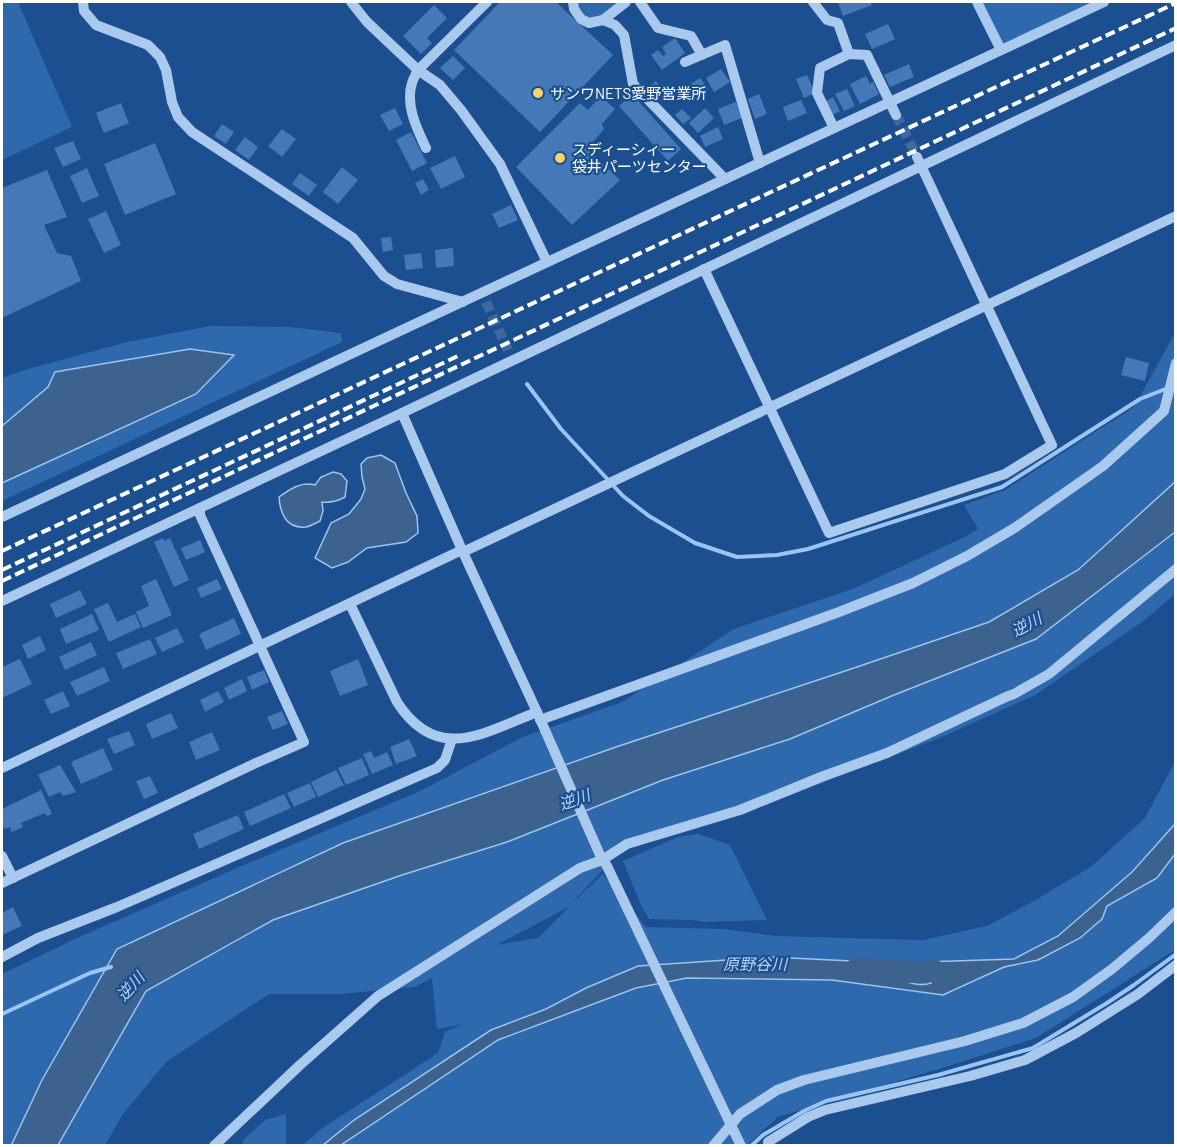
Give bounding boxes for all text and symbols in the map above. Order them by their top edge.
place label: サンワNETS愛野営業所 [550,84,706,102]
marker: サンワNETS愛野営業所 [531,86,545,100]
place label: スディーシィー 袋井パーツセンター [572,140,707,175]
marker: スディーシィー 袋井パーツセンター [553,151,567,165]
water label: 逆川 [1007,607,1046,640]
water label: 逆川 [556,784,594,813]
water label: 原野谷川 [723,954,789,973]
water label: 逆川 [112,966,149,1004]

